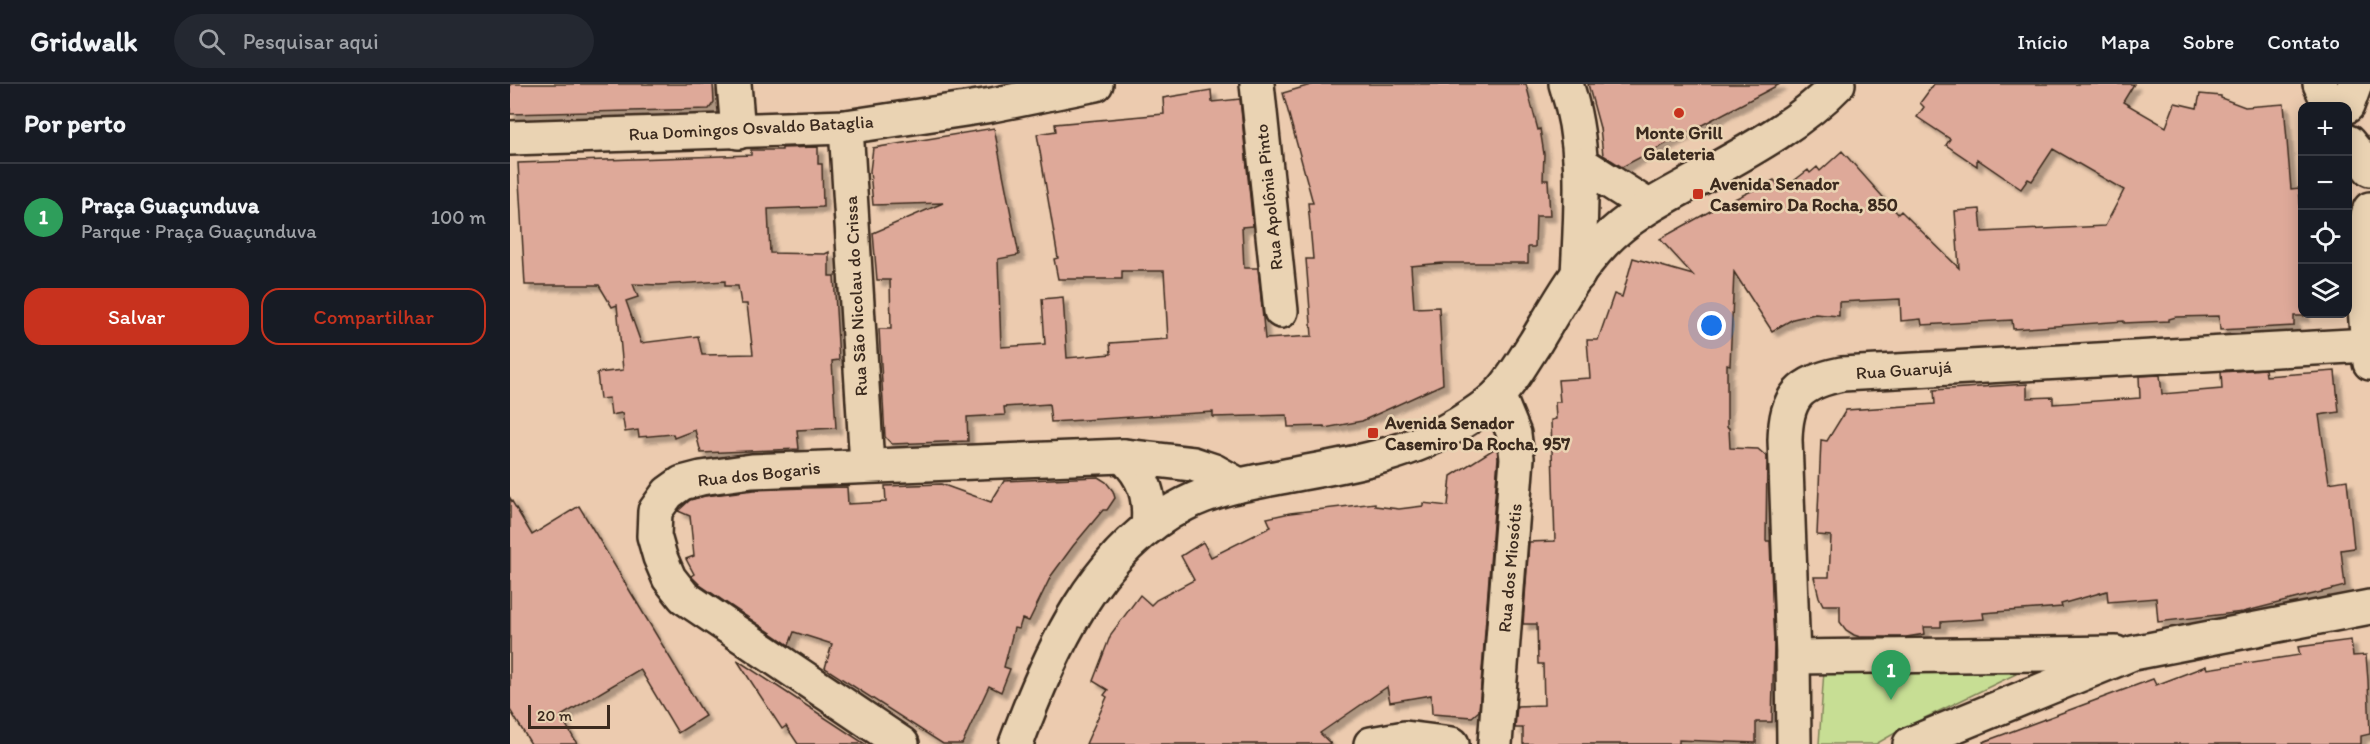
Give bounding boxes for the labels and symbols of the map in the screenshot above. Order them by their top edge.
marker: Monte Grill Galeteria [1672,106,1686,120]
street label: Rua Domingos Osvaldo Bataglia [628,111,874,145]
place label: Monte Grill Galeteria [1635,122,1723,165]
street label: Rua Apolônia Pinto [1250,123,1288,271]
place label: Avenida Senador Casemiro Da Rocha, 850 [1709,173,1898,216]
marker: Avenida Senador Casemiro Da Rocha, 850 [1691,187,1705,201]
street label: Rua São Nicolau do Crissa [840,195,872,397]
your location [1697,311,1726,340]
street label: Rua Guarujá [1855,356,1953,384]
place label: Avenida Senador Casemiro Da Rocha, 957 [1384,412,1570,455]
marker: Avenida Senador Casemiro Da Rocha, 957 [1366,426,1380,440]
street label: Rua dos Bogaris [696,457,822,491]
street label: Rua dos Miosótis [1493,503,1527,633]
pin: 1 [1872,650,1910,700]
scale bar [528,702,610,730]

